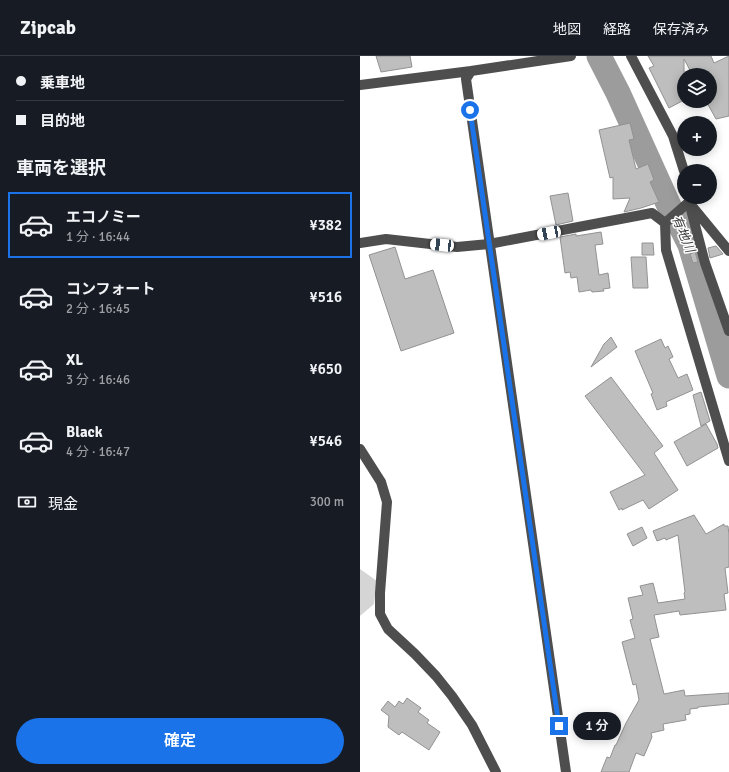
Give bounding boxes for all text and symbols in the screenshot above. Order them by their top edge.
text: Zipcab [20,16,76,40]
text: 地図 [553,21,581,38]
text: 経路 [603,21,631,38]
text: 保存済み [653,21,709,38]
map controls [677,68,717,204]
button: layers [677,68,717,108]
text: 乗車地 [40,74,85,92]
route start [461,101,479,119]
text: 目的地 [40,112,85,130]
button: + [677,116,717,156]
text: 車両を選択 [16,157,106,179]
button: − [677,164,717,204]
icon: car [18,207,54,243]
text: エコノミー [66,208,141,226]
water label: 有地川 [668,213,699,257]
text: ¥382 [310,216,342,234]
car [536,225,562,241]
text: 1 分 · 16:44 [66,229,130,245]
car [429,238,455,252]
icon: car [18,279,54,315]
text: コンフォート [66,280,156,298]
text: ¥516 [310,288,342,306]
text: 2 分 · 16:45 [66,301,130,317]
icon: car [18,351,54,387]
text: XL [66,351,83,369]
text: ¥650 [310,360,342,378]
text: 3 分 · 16:46 [66,372,130,388]
icon: car [18,423,54,459]
text: Black [66,423,103,441]
text: ¥546 [310,432,342,450]
text: 4 分 · 16:47 [66,444,130,460]
icon: cash [16,491,38,513]
text: 300 m [310,494,344,510]
text: 現金 [48,495,78,513]
callout: 1 分 [573,712,621,740]
route end [550,717,568,735]
button: 確定 [16,718,344,764]
text: 1 分 [586,718,608,734]

